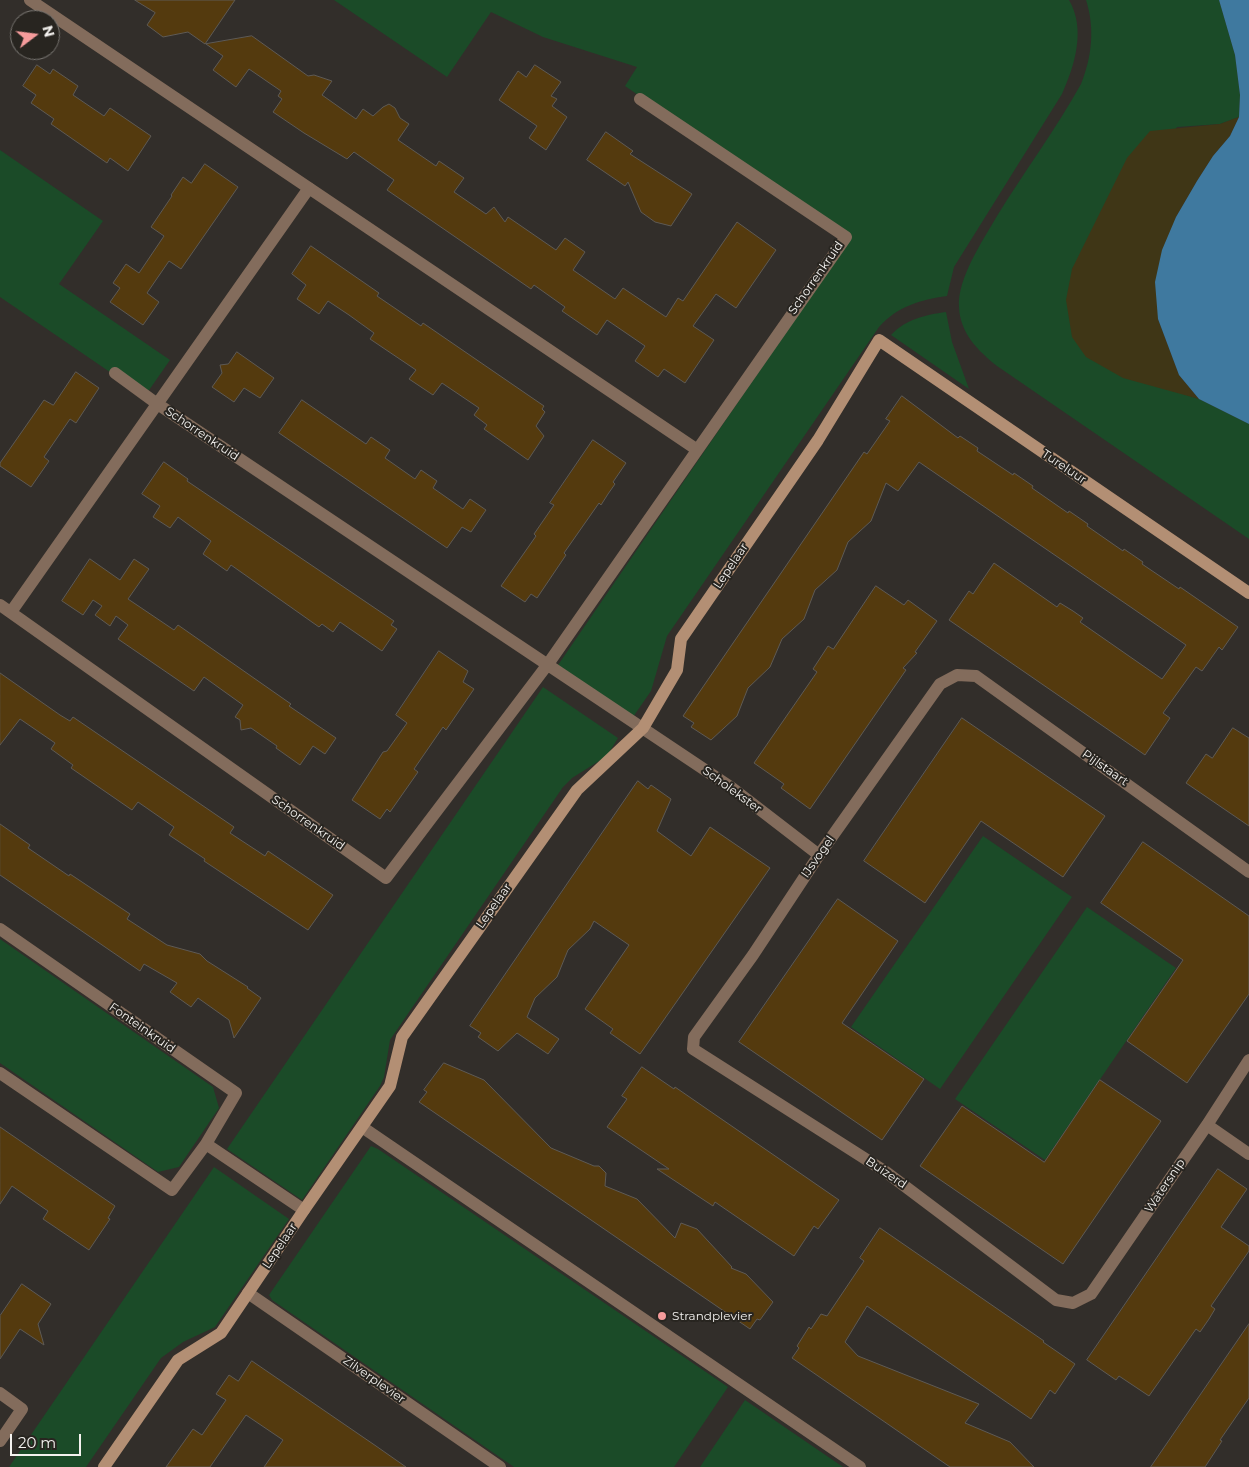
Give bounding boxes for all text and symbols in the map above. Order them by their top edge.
north arrow [10,10,60,60]
text: N [38,24,59,39]
street label: Schorrenkruid [786,239,846,317]
street label: Schorrenkruid [162,404,242,464]
street label: Tureluur [1039,447,1089,487]
street label: Lepelaar [711,540,751,592]
street label: Pijlstaart [1079,747,1131,789]
street label: Scholekster [700,764,764,816]
street label: Schorrenkruid [269,793,347,853]
street label: IJsvogel [798,833,838,881]
street label: Lepelaar [473,881,515,931]
street label: Fonteinkruid [106,1000,178,1056]
street label: Buizerd [863,1154,909,1192]
street label: Watersnip [1142,1156,1188,1216]
street label: Lepelaar [260,1220,300,1272]
place label: Strandplevier [672,1309,752,1323]
marker: Strandplevier [656,1310,668,1322]
street label: Zilverplevier [340,1353,408,1407]
scale bar [12,1424,84,1456]
text: 20 m [18,1433,56,1452]

